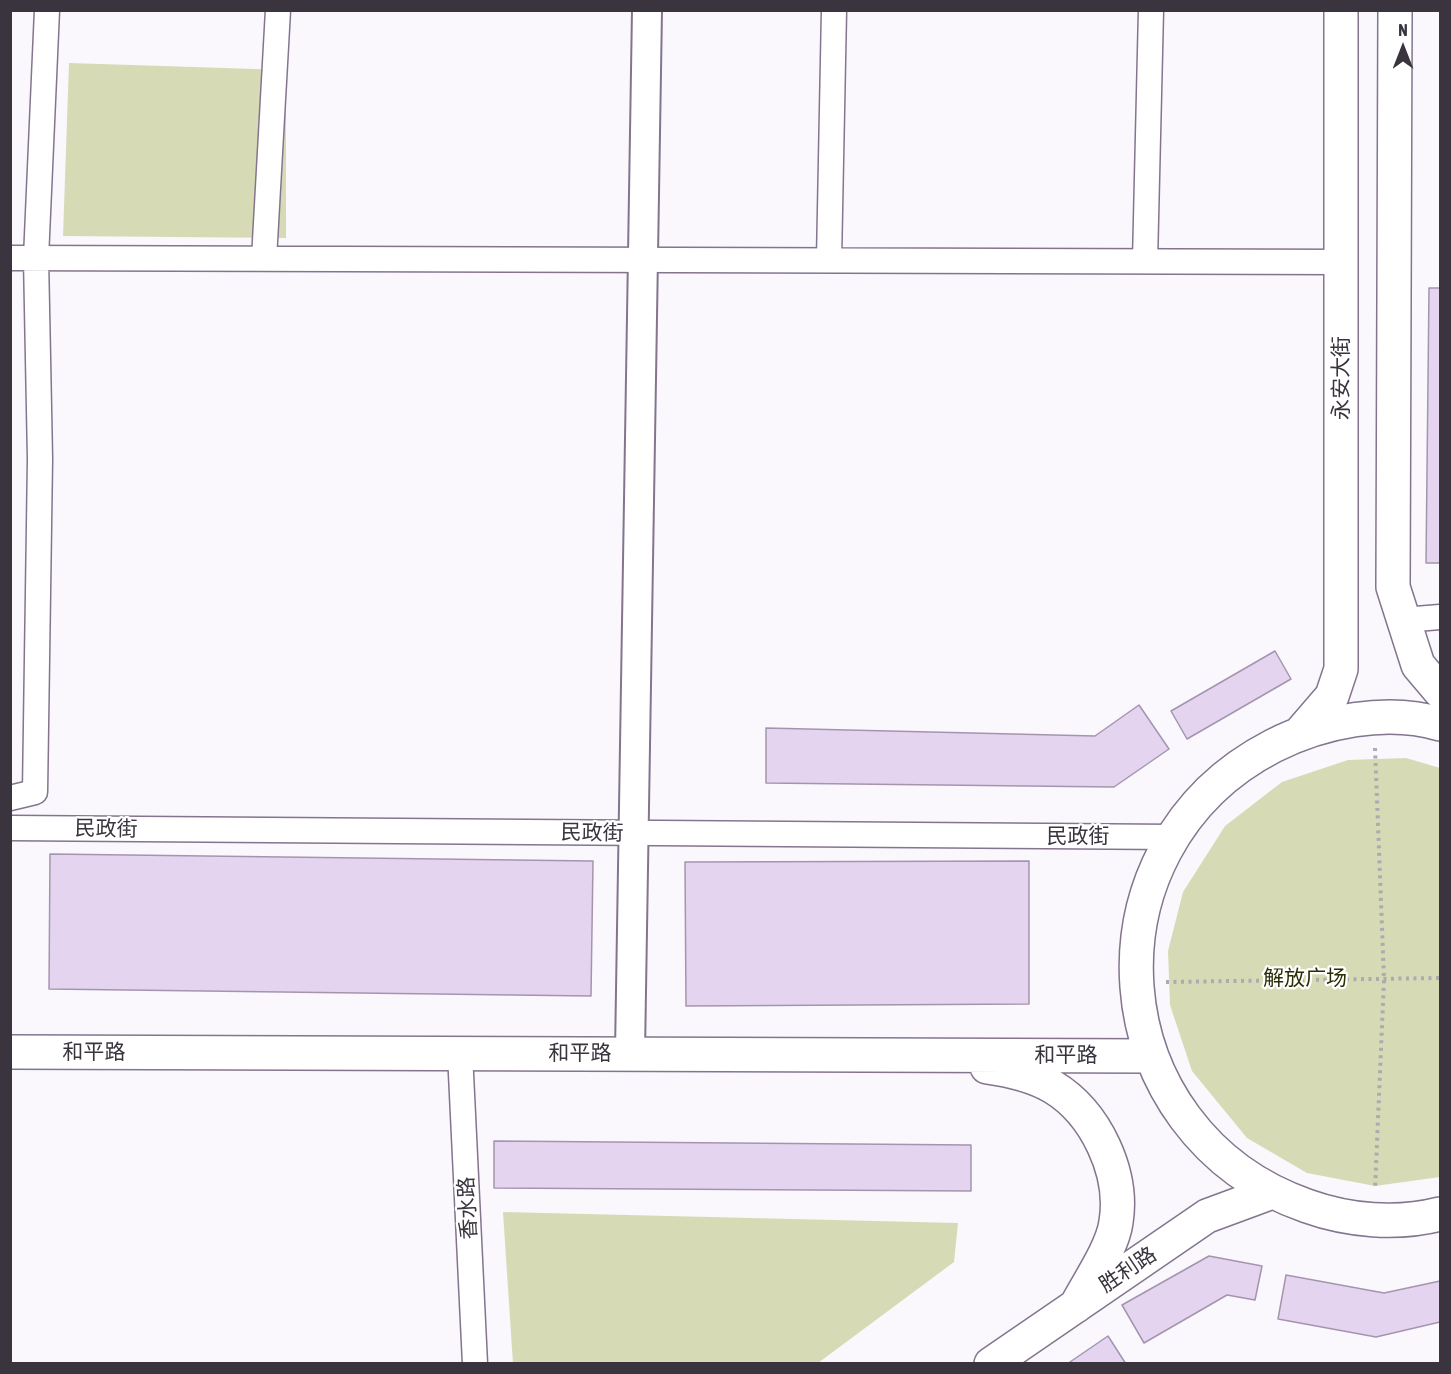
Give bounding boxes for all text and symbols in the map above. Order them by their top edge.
north arrow [1373,18,1433,78]
text: N [1398,21,1408,39]
street label: 永安大街 [1328,336,1354,420]
street label: 民政街 [74,816,138,842]
street label: 民政街 [560,820,624,846]
street label: 民政街 [1047,823,1109,849]
park label: 解放广场 [1263,965,1347,991]
street label: 和平路 [63,1039,125,1065]
street label: 和平路 [549,1040,611,1066]
street label: 和平路 [1035,1042,1097,1068]
street label: 香水路 [454,1176,482,1240]
street label: 胜利路 [1095,1242,1161,1298]

